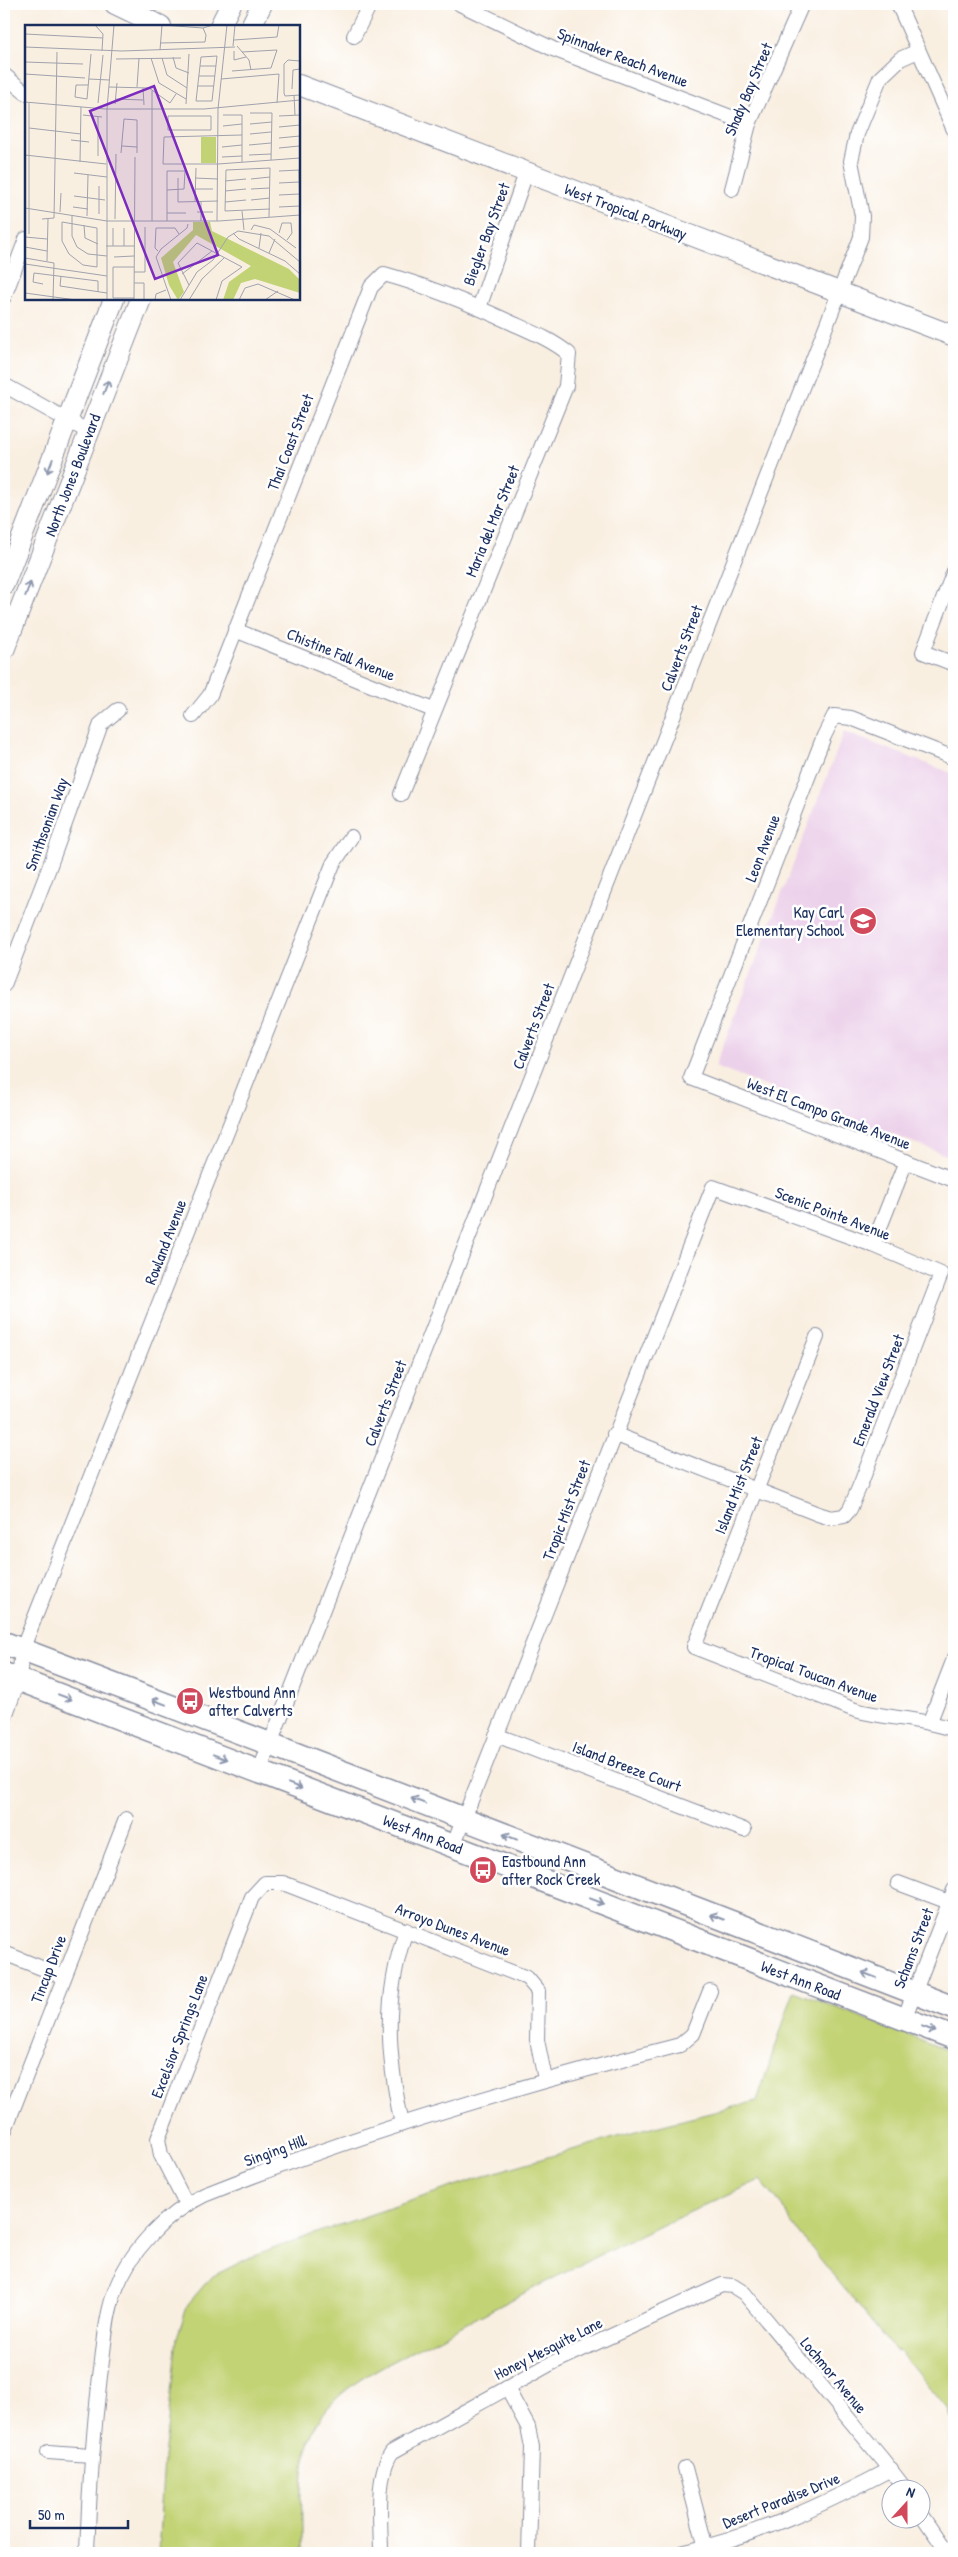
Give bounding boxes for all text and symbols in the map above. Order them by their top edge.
street label: Spinnaker Reach Avenue [554,22,692,92]
inset map [25,25,300,300]
street label: Shady Bay Street [719,39,778,139]
street label: West Tropical Parkway [561,177,691,245]
street label: Biegler Bay Street [457,179,515,288]
one-way arrow [103,379,112,394]
street label: Thai Coast Street [261,390,319,493]
street label: North Jones Boulevard [39,411,105,539]
one-way arrow [45,458,54,473]
street label: Maria del Mar Street [460,461,525,580]
one-way arrow [24,582,33,597]
street label: Calverts Street [654,601,708,694]
street label: Chistine Fall Avenue [284,622,399,686]
street label: Smithsonian Way [19,774,73,874]
street label: Leon Avenue [739,811,785,885]
place label: Kay Carl Elementary School [736,901,845,941]
school or university icon: Kay Carl Elementary School [848,906,878,936]
street label: Calverts Street [506,979,560,1072]
street label: West El Campo Grande Avenue [744,1072,915,1155]
street label: Scenic Pointe Avenue [772,1181,894,1245]
street label: Rowland Avenue [139,1196,192,1288]
street label: Emerald View Street [847,1330,910,1449]
street label: Calverts Street [358,1356,412,1449]
street label: Island Mist Street [708,1433,768,1537]
street label: Tropic Mist Street [537,1456,595,1563]
street label: Tropical Toucan Avenue [747,1641,882,1708]
place label: Westbound Ann after Calverts [209,1681,296,1721]
bus stop icon: Westbound Ann after Calverts [175,1686,205,1716]
one-way arrow [57,1693,72,1702]
one-way arrow [152,1697,167,1706]
street label: Island Breeze Court [569,1735,685,1797]
one-way arrow [212,1752,227,1762]
one-way arrow [287,1781,302,1791]
one-way arrow [411,1796,427,1805]
street label: West Ann Road [380,1809,466,1859]
one-way arrow [503,1832,518,1841]
place label: Eastbound Ann after Rock Creek [502,1850,601,1890]
bus stop icon: Eastbound Ann after Rock Creek [468,1855,498,1885]
street label: Arroyo Dunes Avenue [392,1897,514,1961]
one-way arrow [589,1897,604,1906]
street label: Schams Street [888,1904,939,1991]
one-way arrow [710,1912,726,1921]
street label: Tincup Drive [25,1931,71,2006]
street label: West Ann Road [758,1955,844,2005]
street label: Excelsior Springs Lane [145,1970,213,2101]
one-way arrow [862,1970,877,1980]
one-way arrow [921,2025,936,2034]
street label: Singing Hill [241,2129,309,2171]
street label: Honey Mesquite Lane [490,2311,606,2385]
street label: Lochmor Avenue [796,2332,873,2418]
street label: Desert Paradise Drive [719,2466,843,2533]
north arrow [880,2480,930,2530]
text: N [904,2481,918,2502]
scale bar [30,2497,128,2529]
text: 50 m [38,2504,65,2525]

